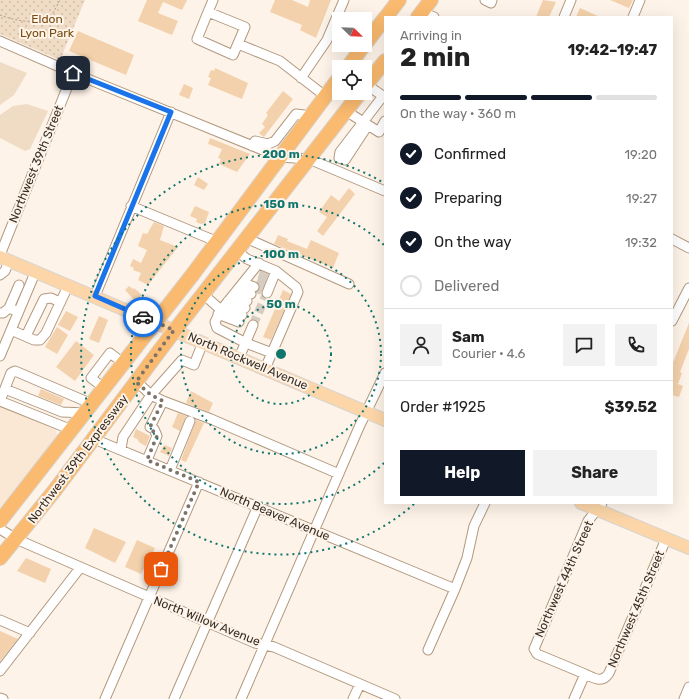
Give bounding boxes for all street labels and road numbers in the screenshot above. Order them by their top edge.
street label: Northwest 39th Street [6,103,66,225]
street label: North Rockwell Avenue [186,329,310,393]
street label: Northwest 39th Expressway [25,392,131,526]
street label: North Beaver Avenue [218,484,332,544]
street label: Northwest 44th Street [532,518,596,639]
street label: Northwest 45th Street [605,548,667,670]
street label: North Willow Avenue [152,593,263,649]

